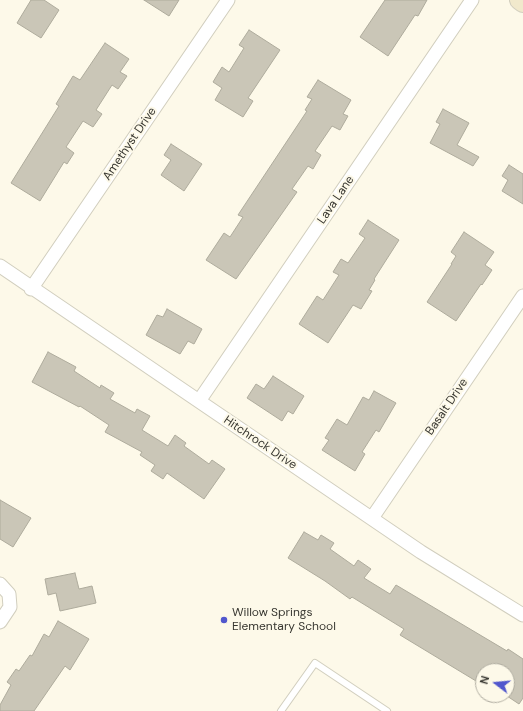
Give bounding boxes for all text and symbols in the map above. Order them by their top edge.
street label: Amethyst Drive [100,105,160,183]
street label: Lava Lane [315,173,357,227]
street label: Basalt Drive [423,376,471,438]
street label: Hitchrock Drive [221,413,299,473]
place label: Willow Springs Elementary School [232,606,336,634]
marker: Willow Springs Elementary School [219,615,229,625]
north arrow [475,663,515,703]
text: N [477,674,492,686]

